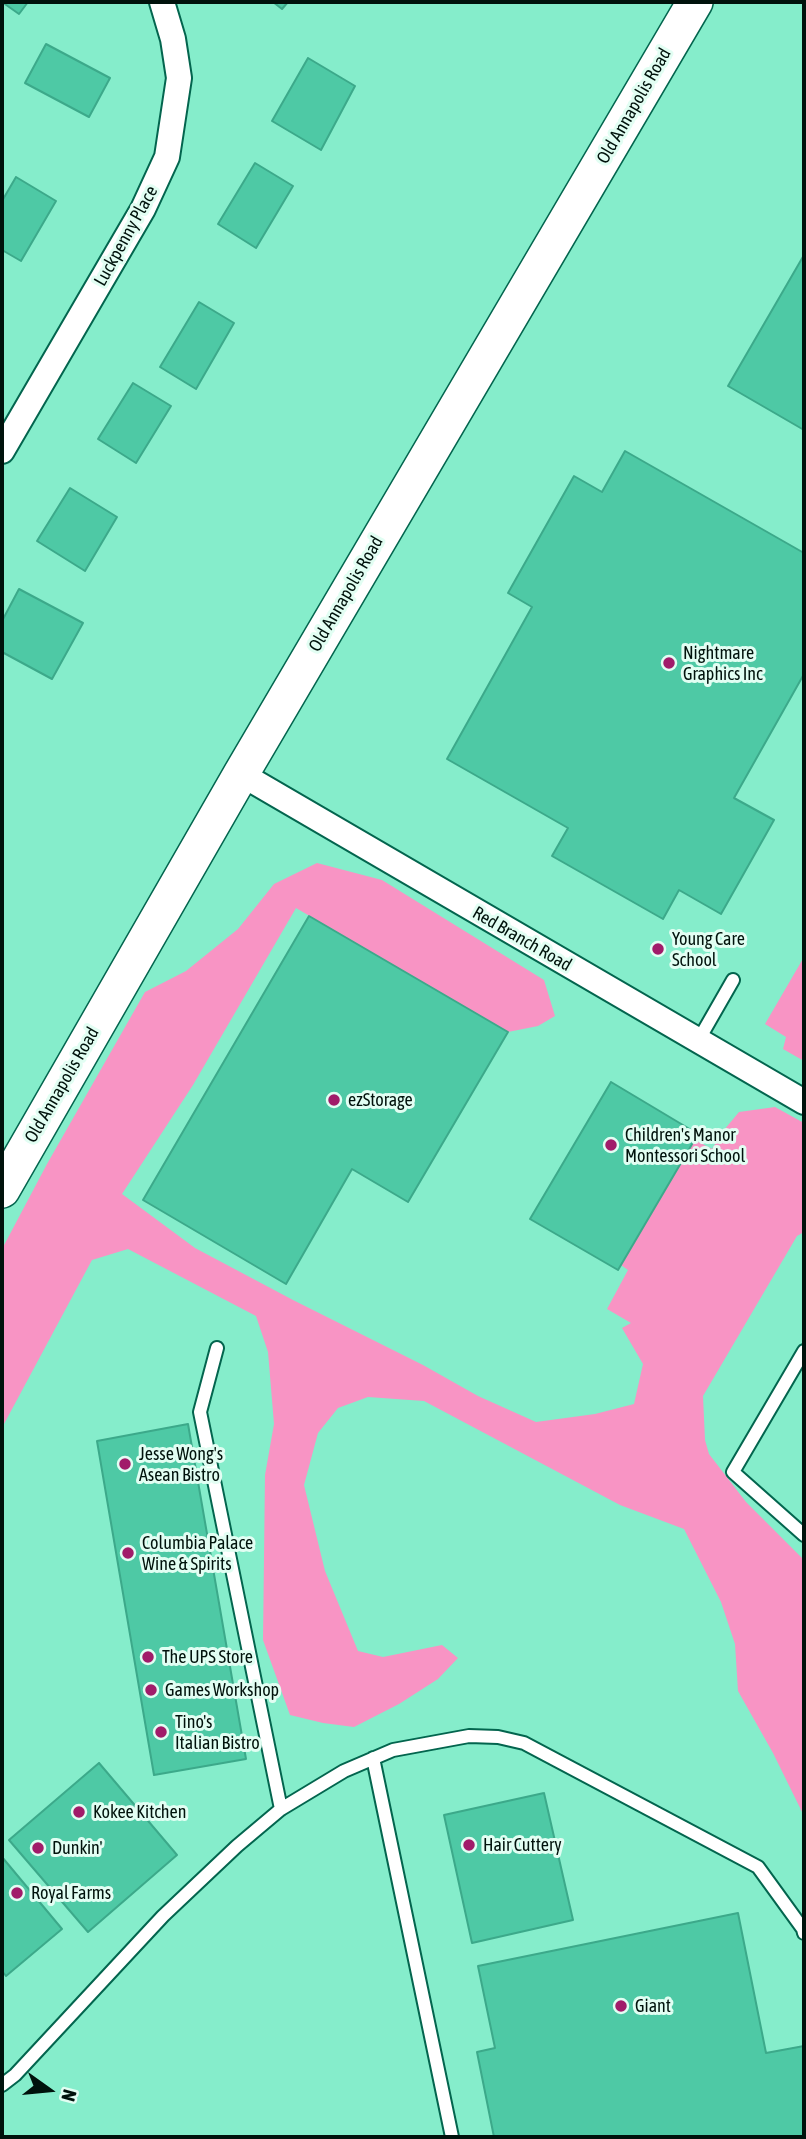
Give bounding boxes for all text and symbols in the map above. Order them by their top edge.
street label: Old Annapolis Road [592,44,676,168]
street label: Luckpenny Place [90,182,162,290]
street label: Old Annapolis Road [304,532,388,656]
place label: Nightmare Graphics Inc [683,642,763,684]
marker: Nightmare Graphics Inc [661,655,677,671]
street label: Red Branch Road [469,902,575,976]
place label: Young Care School [672,928,745,970]
marker: Young Care School [650,941,666,957]
street label: Old Annapolis Road [20,1023,104,1147]
place label: ezStorage [348,1089,413,1111]
marker: ezStorage [326,1092,342,1108]
place label: Children's Manor Montessori School [625,1124,745,1166]
marker: Children's Manor Montessori School [603,1137,619,1153]
place label: Jesse Wong's Asean Bistro [139,1443,223,1486]
marker: Jesse Wong's Asean Bistro [117,1456,133,1472]
place label: Columbia Palace Wine & Spirits [142,1532,253,1574]
marker: Columbia Palace Wine & Spirits [120,1545,136,1561]
place label: The UPS Store [162,1646,253,1668]
marker: The UPS Store [140,1649,156,1665]
place label: Games Workshop [165,1679,279,1701]
marker: Games Workshop [143,1682,159,1698]
place label: Tino's Italian Bistro [175,1711,260,1754]
marker: Tino's Italian Bistro [153,1724,169,1740]
place label: Kokee Kitchen [93,1801,186,1823]
marker: Kokee Kitchen [71,1804,87,1820]
place label: Hair Cuttery [483,1834,562,1856]
place label: Dunkin' [52,1837,102,1859]
marker: Hair Cuttery [461,1837,477,1853]
marker: Dunkin' [30,1840,46,1856]
place label: Royal Farms [31,1882,111,1904]
marker: Royal Farms [9,1885,25,1901]
place label: Giant [635,1995,671,2017]
marker: Giant [613,1998,629,2014]
north arrow [14,2055,84,2125]
text: N [57,2087,81,2104]

